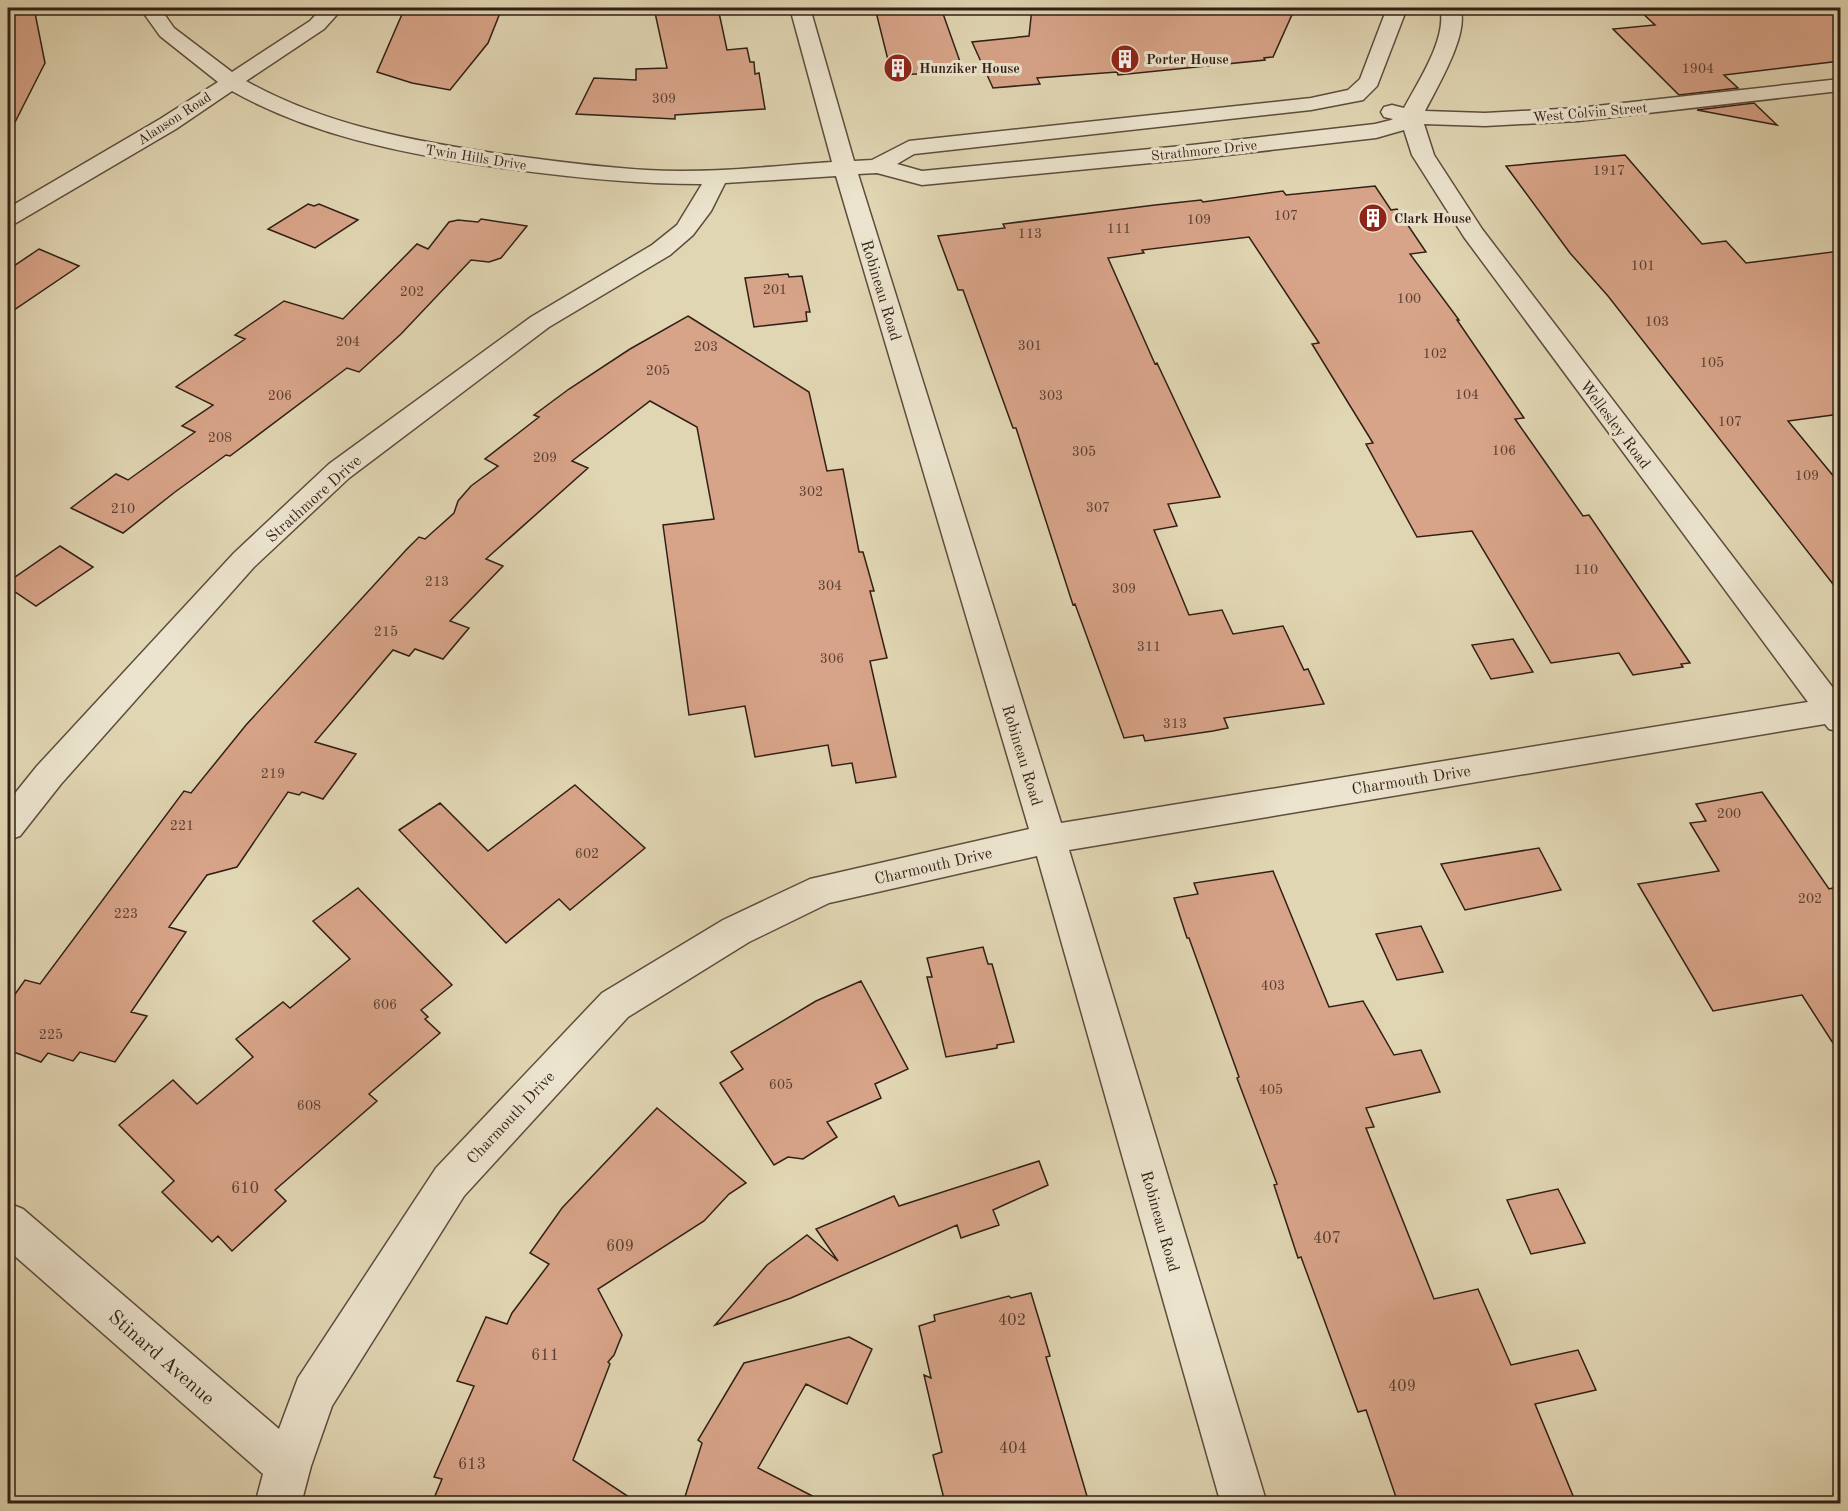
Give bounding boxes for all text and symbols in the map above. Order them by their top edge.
building icon: Porter House [1109,43,1141,75]
building icon: Hunziker House [882,52,914,84]
place label: Porter House [1146,53,1229,67]
place label: Hunziker House [919,62,1020,76]
house number: 1904 [1682,62,1714,76]
street label: Alanson Road [135,90,214,148]
house number: 309 [652,92,676,106]
street label: West Colvin Street [1532,101,1648,125]
street label: Strathmore Drive [1150,138,1258,164]
street label: Twin Hills Drive [424,143,527,173]
house number: 1917 [1593,164,1625,178]
building icon: Clark House [1357,202,1389,234]
house number: 107 [1274,209,1298,223]
place label: Clark House [1394,212,1471,226]
house number: 109 [1187,213,1211,227]
house number: 111 [1107,222,1131,236]
house number: 113 [1018,227,1042,241]
street label: Robineau Road [857,238,903,343]
house number: 101 [1631,259,1655,273]
house number: 201 [763,283,787,297]
house number: 202 [400,285,424,299]
house number: 100 [1397,292,1421,306]
house number: 103 [1645,315,1669,329]
house number: 204 [336,335,360,349]
house number: 301 [1018,339,1042,353]
house number: 203 [694,340,718,354]
house number: 102 [1423,347,1447,361]
house number: 105 [1700,356,1724,370]
house number: 205 [646,364,670,378]
street label: Wellesley Road [1576,378,1653,472]
house number: 104 [1455,388,1479,402]
house number: 206 [268,389,292,403]
house number: 303 [1039,389,1063,403]
house number: 107 [1718,415,1742,429]
house number: 208 [208,431,232,445]
house number: 106 [1492,444,1516,458]
house number: 305 [1072,445,1096,459]
house number: 209 [533,451,557,465]
street label: Strathmore Drive [264,453,365,546]
house number: 109 [1795,469,1819,483]
house number: 302 [799,485,823,499]
house number: 307 [1086,501,1110,515]
house number: 210 [111,502,135,516]
house number: 110 [1574,563,1598,577]
house number: 213 [425,575,449,589]
house number: 304 [818,579,842,593]
house number: 309 [1112,582,1136,596]
house number: 215 [374,625,398,639]
house number: 311 [1137,640,1161,654]
house number: 306 [820,652,844,666]
street label: Robineau Road [998,703,1044,808]
house number: 313 [1163,717,1187,731]
street label: Charmouth Drive [1351,764,1472,798]
house number: 219 [261,767,285,781]
house number: 200 [1717,807,1741,821]
house number: 221 [170,819,194,833]
street label: Charmouth Drive [873,846,994,888]
house number: 602 [575,847,599,861]
house number: 202 [1798,892,1822,906]
house number: 223 [114,907,138,921]
house number: 403 [1261,979,1285,993]
house number: 606 [373,998,397,1012]
house number: 225 [39,1028,63,1042]
street label: Charmouth Drive [465,1069,558,1168]
house number: 605 [769,1078,793,1092]
house number: 405 [1259,1083,1283,1097]
house number: 608 [297,1099,321,1113]
street label: Robineau Road [1137,1169,1181,1274]
house number: 610 [231,1181,259,1197]
house number: 407 [1313,1231,1341,1247]
house number: 609 [606,1239,634,1255]
street label: Stinard Avenue [104,1307,218,1410]
house number: 402 [998,1313,1026,1329]
house number: 611 [531,1348,559,1364]
house number: 409 [1388,1379,1416,1395]
house number: 404 [999,1441,1027,1457]
house number: 613 [458,1457,486,1473]

